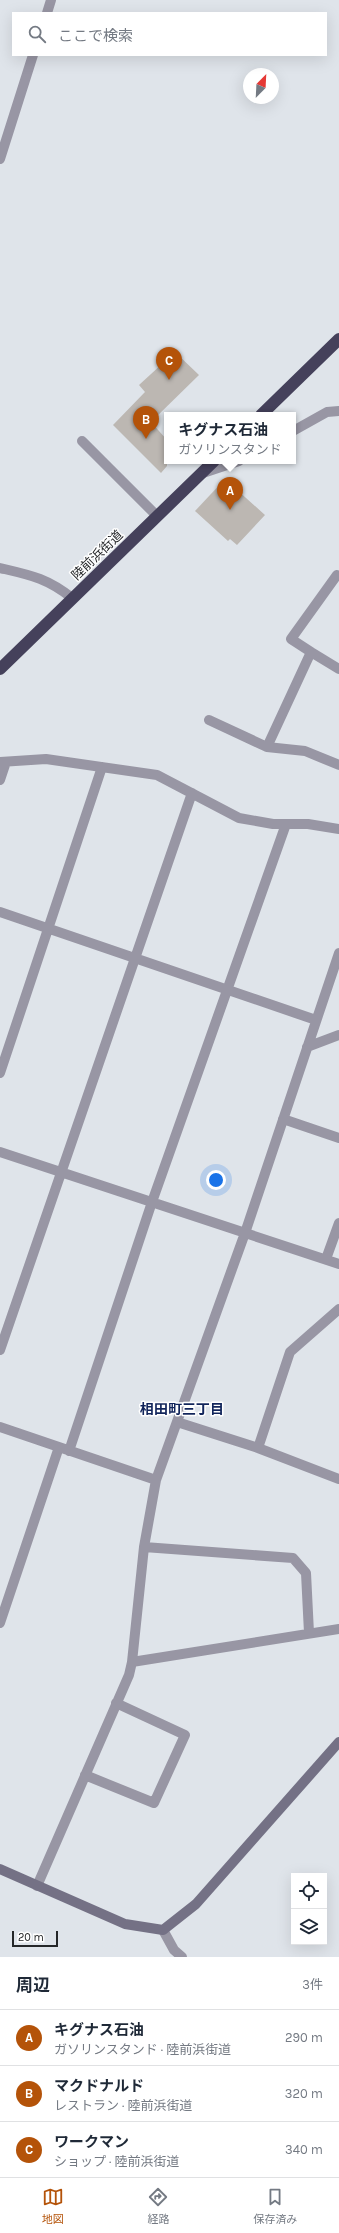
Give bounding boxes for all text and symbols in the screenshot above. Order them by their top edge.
search box [12,12,327,56]
icon: search [26,23,48,45]
text: ここで検索 [58,27,133,45]
north arrow [243,68,279,104]
pin: C [156,347,182,380]
pin: B [133,406,159,439]
popup [164,412,296,464]
text: キグナス石油 [178,421,268,439]
text: ガソリンスタンド [178,442,282,457]
pin: A [217,477,243,510]
street label: 陸前浜街道 [68,527,126,583]
your location [206,1170,226,1190]
district label: 相田町三丁目 [140,1401,224,1418]
map controls [291,1873,327,1945]
button: locate [291,1873,327,1909]
button: layers [291,1909,327,1945]
scale bar [12,1929,58,1948]
text: 20 m [18,1931,44,1944]
text: 周辺 [16,1975,50,1995]
text: 3件 [302,1977,323,1992]
text: キグナス石油 [54,2021,144,2039]
text: A [25,2030,33,2045]
text: 290 m [285,2030,323,2045]
text: ガソリンスタンド · 陸前浜街道 [54,2042,231,2057]
text: マクドナルド [54,2077,144,2095]
text: B [25,2086,33,2101]
text: 320 m [285,2086,323,2101]
text: レストラン · 陸前浜街道 [54,2098,193,2113]
text: ワークマン [54,2133,129,2151]
text: C [25,2142,33,2157]
text: 340 m [285,2142,323,2157]
text: ショップ · 陸前浜街道 [54,2154,180,2169]
tab: 地図 [42,2186,64,2226]
tab: 経路 [147,2186,169,2226]
tab: 保存済み [253,2186,297,2226]

